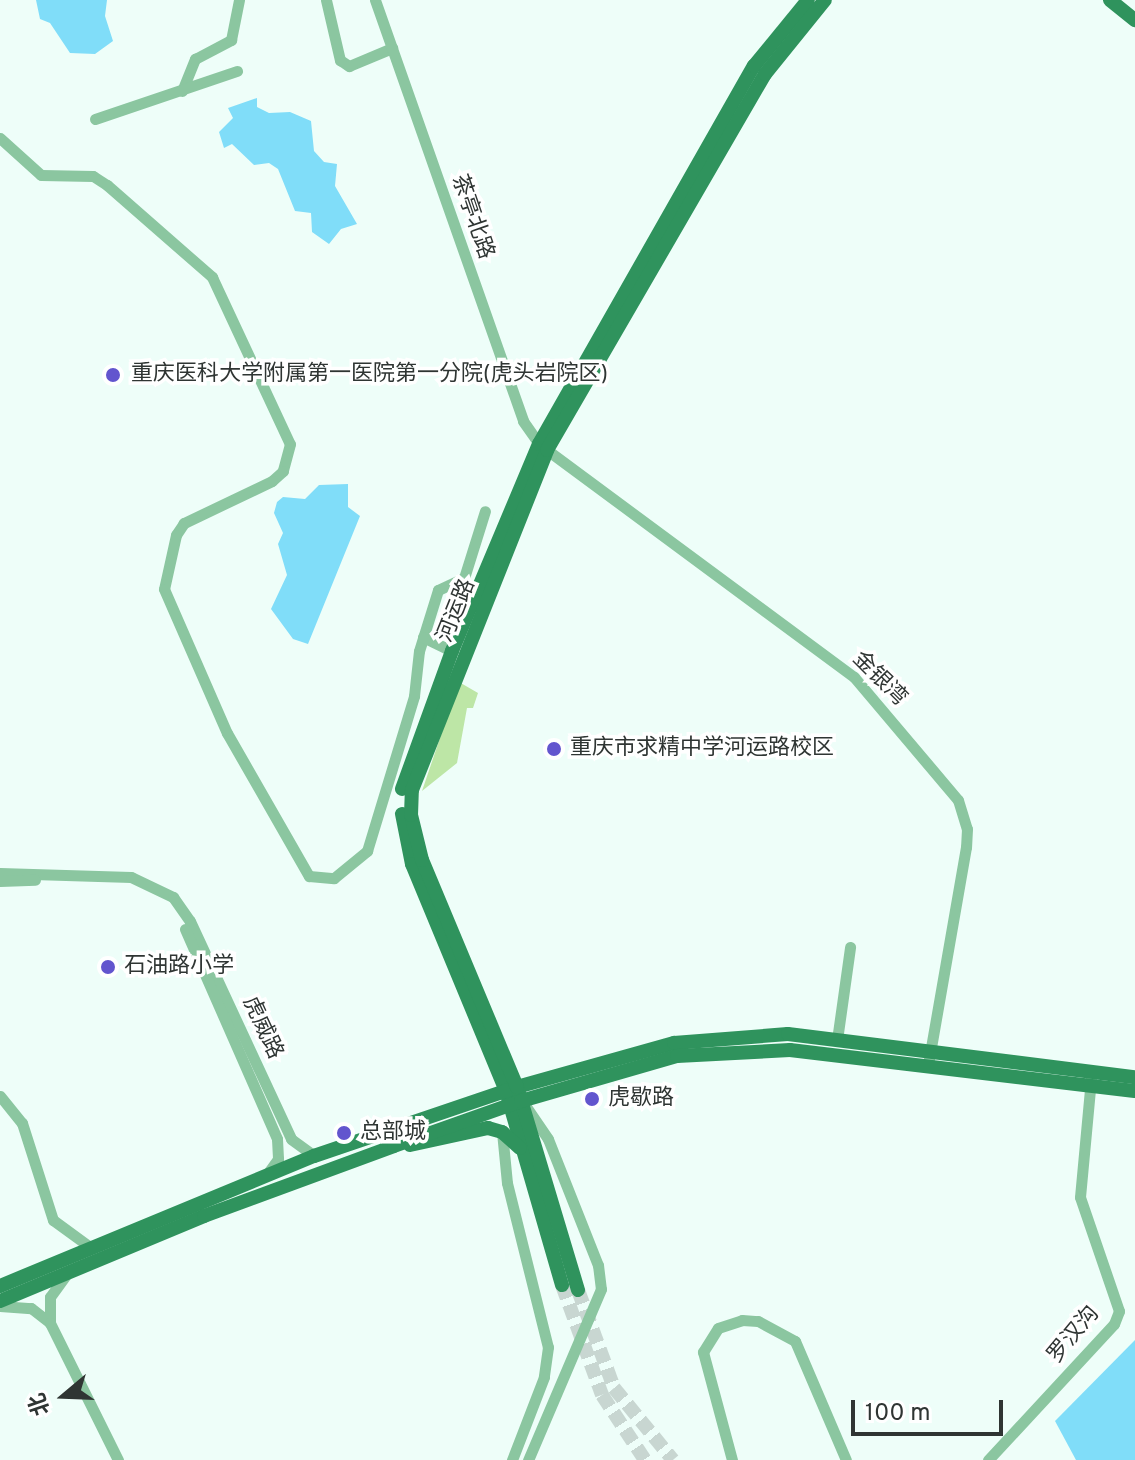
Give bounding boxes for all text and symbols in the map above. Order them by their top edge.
street label: 茶亭北路 [445,171,499,263]
place label: 重庆医科大学附属第一医院第一分院(虎头岩院区) [131,362,608,388]
marker: 重庆医科大学附属第一医院第一分院(虎头岩院区) [102,364,124,386]
street label: 河运路 [432,575,482,647]
street label: 金银湾 [846,646,912,712]
place label: 重庆市求精中学河运路校区 [570,736,834,762]
marker: 重庆市求精中学河运路校区 [545,740,563,758]
place label: 石油路小学 [124,954,234,980]
marker: 石油路小学 [99,958,117,976]
street label: 虎威路 [236,993,288,1063]
place label: 虎歇路 [608,1086,674,1112]
marker: 虎歇路 [583,1090,601,1108]
place label: 总部城 [360,1120,426,1146]
marker: 总部城 [335,1124,353,1142]
street label: 罗汉沟 [1043,1301,1105,1369]
north arrow [24,1356,104,1436]
scale bar [855,1384,1007,1434]
text: 北 [24,1389,57,1419]
text: 100 m [865,1399,931,1429]

